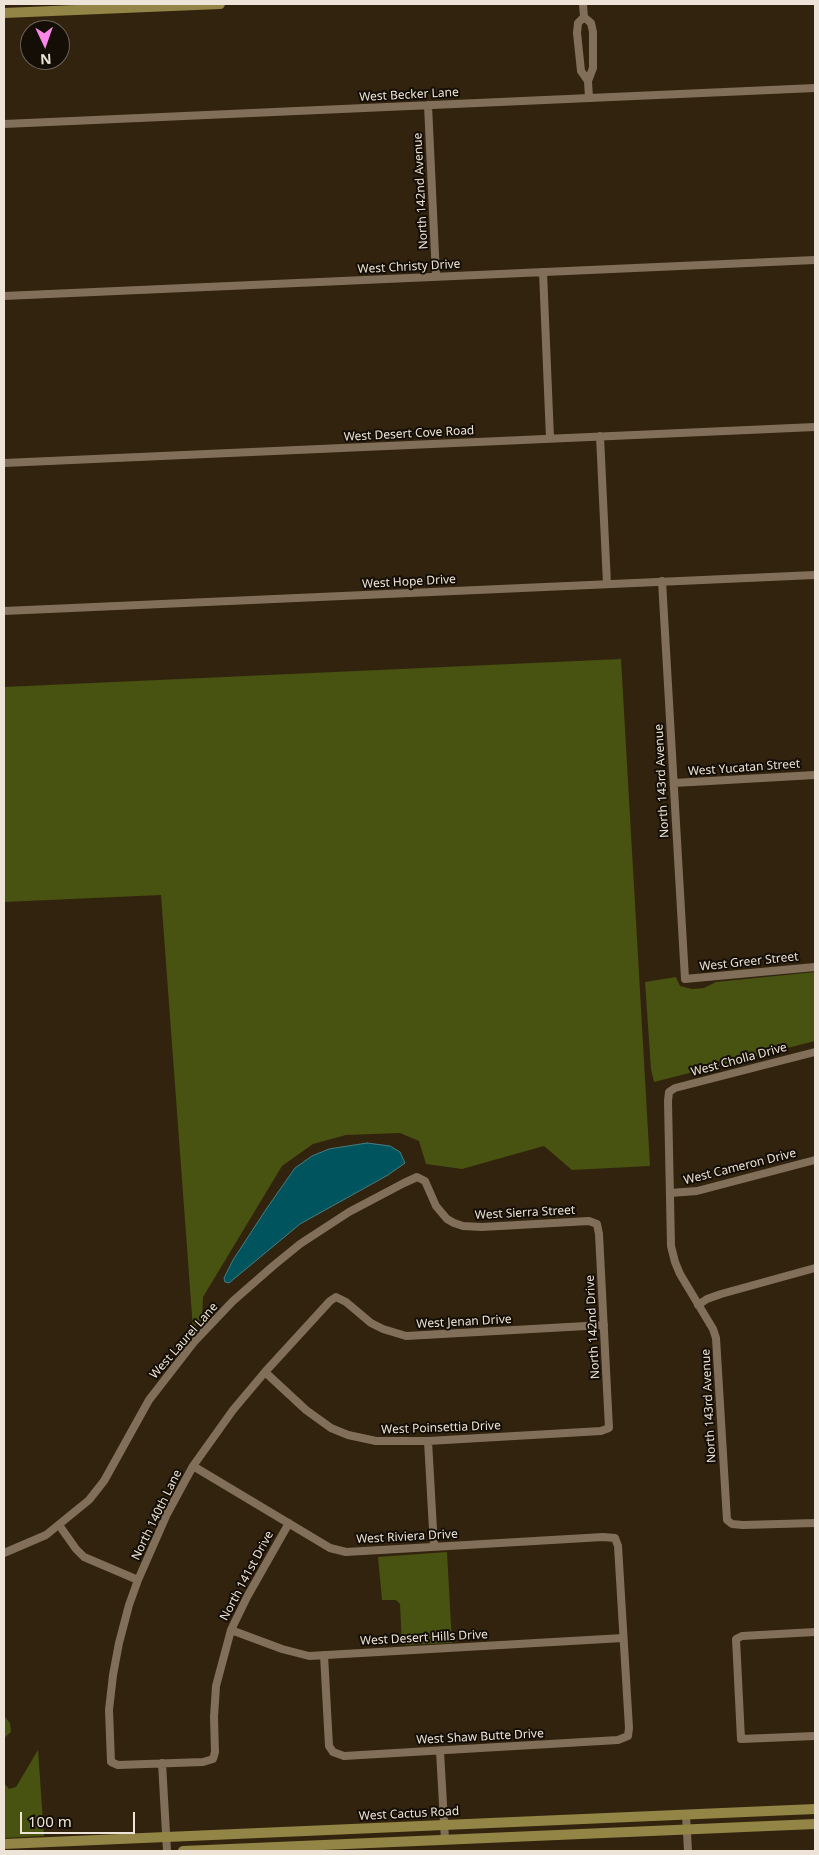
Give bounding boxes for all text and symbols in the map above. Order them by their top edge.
north arrow [20,20,70,70]
text: N [40,50,52,69]
street label: West Becker Lane [359,85,459,105]
street label: North 142nd Avenue [411,132,431,250]
street label: West Christy Drive [357,257,461,277]
street label: West Desert Cove Road [343,423,475,445]
street label: West Hope Drive [362,572,456,592]
street label: North 143rd Avenue [652,724,672,838]
street label: West Yucatan Street [687,757,801,779]
street label: West Greer Street [699,950,799,974]
street label: West Cholla Drive [689,1040,789,1080]
street label: West Cameron Drive [682,1146,798,1188]
street label: West Sierra Street [475,1203,575,1223]
street label: North 142nd Drive [583,1275,603,1379]
street label: West Laurel Lane [147,1300,221,1382]
street label: West Jenan Drive [416,1312,512,1332]
street label: North 143rd Avenue [699,1349,719,1463]
street label: West Poinsettia Drive [381,1419,501,1437]
street label: North 140th Lane [129,1467,185,1563]
street label: West Riviera Drive [356,1527,458,1547]
street label: North 141st Drive [217,1529,277,1623]
street label: West Desert Hills Drive [360,1627,488,1649]
street label: West Shaw Butte Drive [416,1726,544,1748]
scale bar [22,1802,138,1834]
street label: West Cactus Road [358,1804,460,1824]
text: 100 m [28,1811,72,1831]

